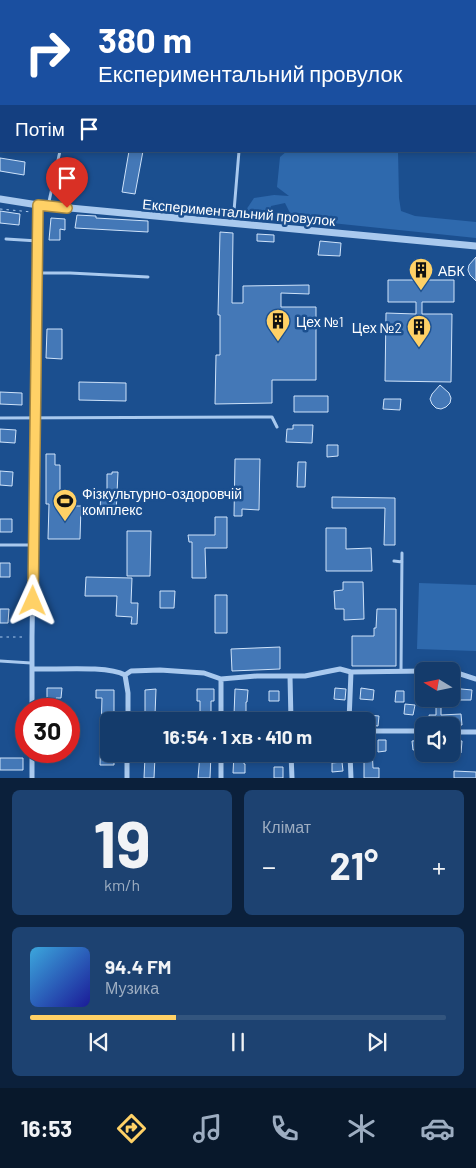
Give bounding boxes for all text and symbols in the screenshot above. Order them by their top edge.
text: 380 m [98,18,192,60]
icon: right [15,20,80,85]
text: Експериментальний провулок [98,60,402,86]
icon: arrive [75,115,103,143]
text: Потім [15,117,65,140]
pin [46,157,88,208]
icon: arrive [53,164,81,192]
street label: Експериментальний провулок [142,195,337,229]
building icon: АБК [408,257,434,291]
place label: АБК [438,262,466,279]
building icon: Цех №1 [265,308,291,342]
place label: Цех №1 [296,313,344,330]
building icon: Цех №2 [406,314,432,348]
place label: Цех №2 [352,319,402,336]
place label: Фізкультурно-оздоровчій комплекс [82,485,242,518]
sports icon: Фізкультурно-оздоровчій комплекс [52,488,78,522]
position arrow [6,574,58,626]
north arrow [415,662,460,708]
map controls [415,662,460,762]
speed limit sign: 30 [15,698,80,763]
button: sound [415,717,460,762]
text: 16:54 · 1 хв · 410 m [163,725,312,748]
text: 19 [93,803,151,881]
text: Клімат [262,817,311,836]
text: 21° [330,842,378,888]
text: − [262,849,276,883]
text: + [432,849,446,883]
text: km/h [104,875,140,894]
text: 94.4 FM [105,955,171,978]
text: Музика [105,978,159,997]
icon: previous [85,1028,113,1056]
icon: pause [224,1028,252,1056]
icon: next [363,1028,391,1056]
icon: directions [114,1111,149,1146]
icon: music [190,1111,225,1146]
icon: phone [267,1111,302,1146]
icon: climate [344,1111,379,1146]
icon: car [420,1111,455,1146]
text: 16:53 [21,1115,72,1141]

